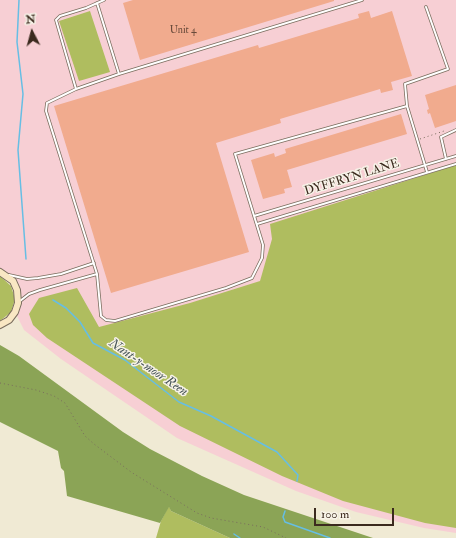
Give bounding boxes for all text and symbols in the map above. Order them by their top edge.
north arrow [12,12,52,52]
text: N [25,13,36,27]
house number: Unit 4 [170,25,196,37]
street label: DYFFRYN LANE [303,157,401,199]
water label: Nant-y-moor Reen [106,336,190,400]
scale bar [316,500,396,526]
text: 100 m [321,507,349,522]

